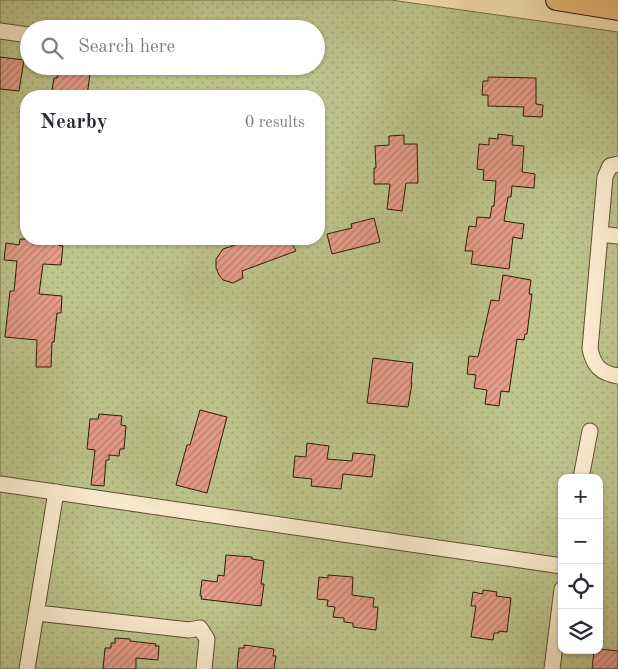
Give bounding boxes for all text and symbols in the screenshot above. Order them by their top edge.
search box [20,20,325,75]
icon: search [38,34,66,62]
text: Search here [78,38,175,57]
text: Nearby [40,112,108,133]
text: 0 results [245,115,305,131]
map controls [558,474,603,654]
button: + [558,474,603,519]
button: − [558,519,603,564]
button: locate [558,564,603,609]
button: layers [558,609,603,654]

